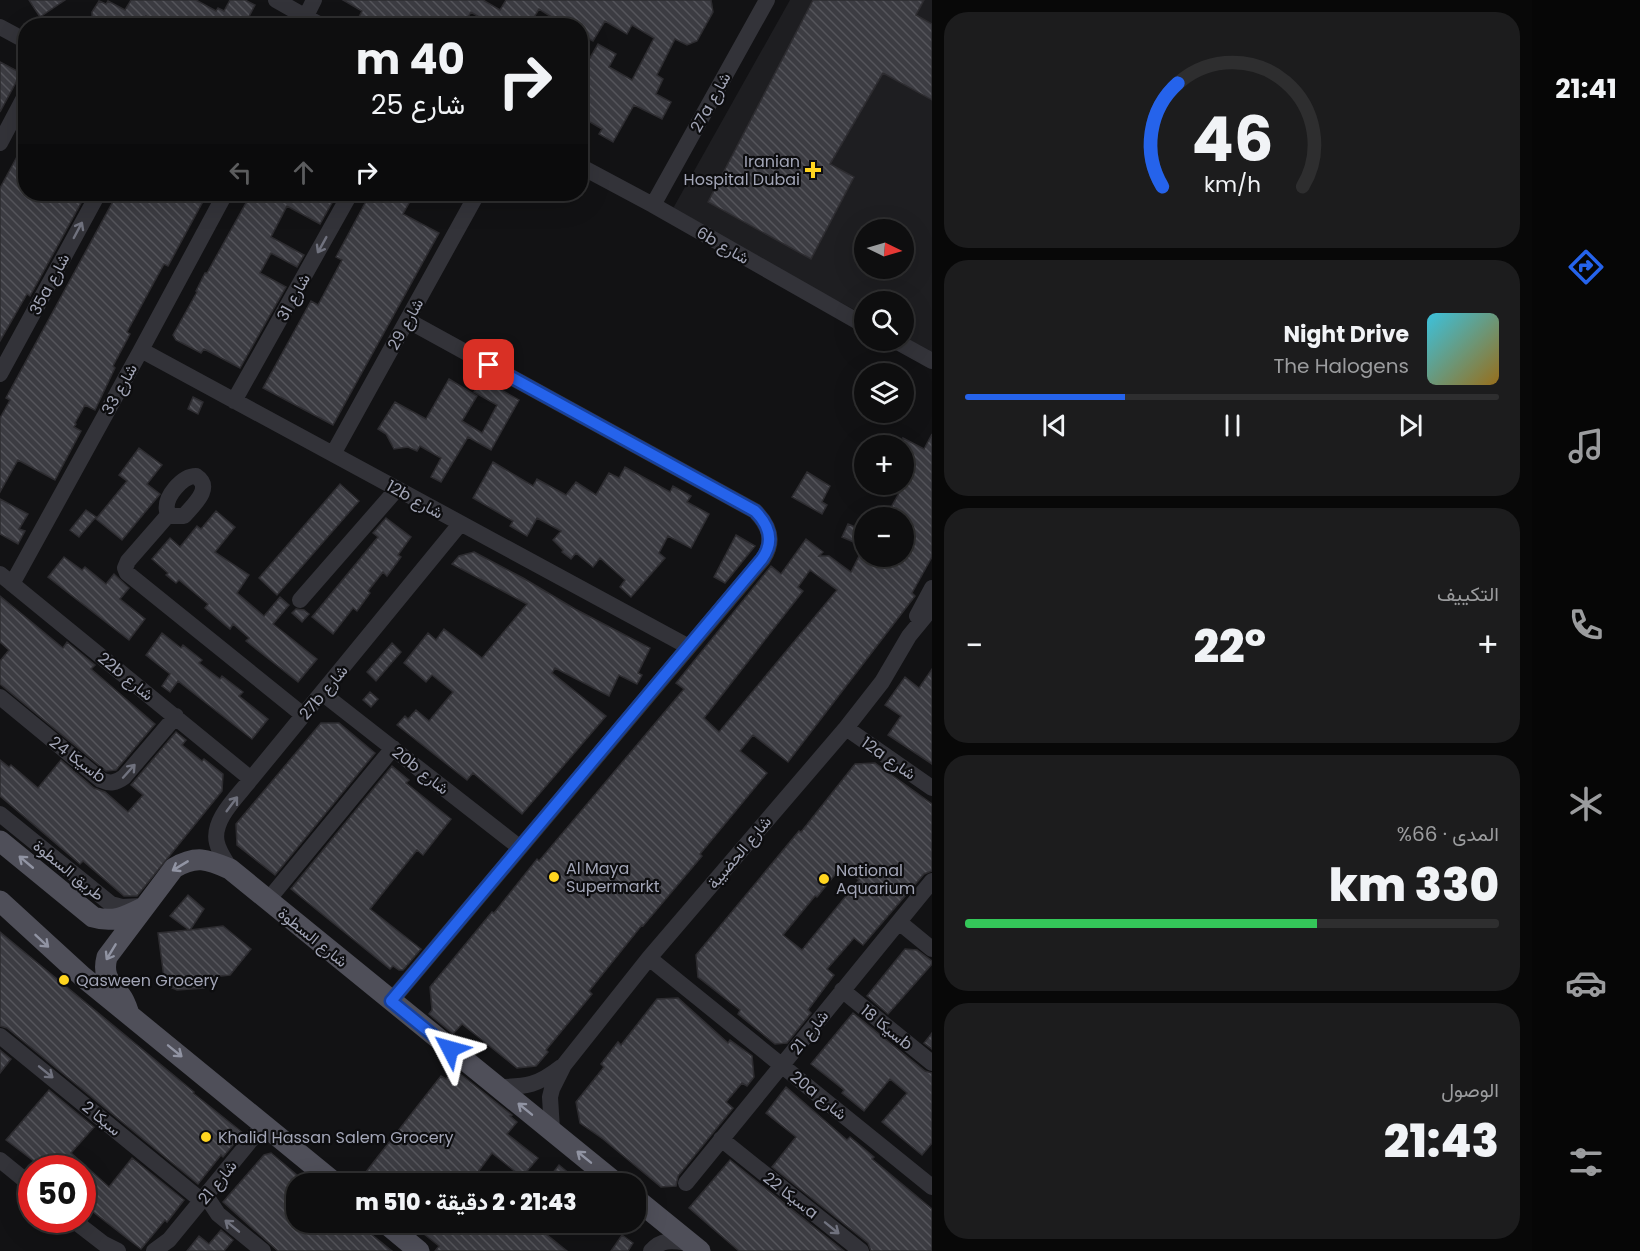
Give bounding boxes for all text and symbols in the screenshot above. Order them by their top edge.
text: 40 m [356,30,465,89]
icon: right [486,42,564,120]
street label: 27a شارع [685,68,736,136]
text: 21:41 [1555,70,1617,107]
text: شارع 25 [371,86,465,123]
text: 46 [1191,95,1273,183]
place label: Iranian Hospital Dubai [684,150,800,191]
icon: left [224,156,257,189]
icon: ahead [287,156,320,189]
icon: right [350,156,383,189]
marker: Iranian Hospital Dubai [804,161,822,179]
text: km/h [1203,169,1261,200]
north arrow [854,219,914,279]
map controls [854,219,914,567]
street label: 6b شارع [692,221,753,270]
one-way arrow [72,222,84,239]
one-way arrow [316,236,328,253]
icon: directions [1565,246,1607,288]
street label: 35a شارع [24,249,75,319]
street label: شارع 31 [271,269,316,325]
button: search [854,291,914,351]
street label: شارع 29 [382,294,429,354]
text: Night Drive [1283,319,1409,350]
pin [463,339,514,390]
icon: arrive [472,348,505,381]
text: The Halogens [1273,352,1409,380]
street label: شارع 33 [96,359,143,419]
button: layers [854,363,914,423]
icon: previous [1038,409,1071,442]
icon: pause [1216,409,1249,442]
icon: next [1394,409,1427,442]
icon: music [1565,425,1607,467]
button: + [854,435,914,495]
street label: 12b شارع [382,474,447,524]
button: − [854,507,914,567]
text: التكييف [1437,580,1499,608]
icon: phone [1565,604,1607,646]
text: 22° [1193,615,1266,678]
text: − [965,622,983,669]
text: + [1476,622,1499,669]
street label: 22b شارع [93,647,158,706]
street label: 27b شارع [294,660,353,725]
street label: سيكا 24b [45,731,111,788]
street label: 12a شارع [857,731,921,785]
street label: 20b شارع [387,741,454,800]
one-way arrow [122,764,136,779]
icon: climate [1565,783,1607,825]
one-way arrow [226,796,239,812]
street label: شارع الحضيبة [702,811,777,894]
text: المدى · 66% [1397,820,1499,848]
street label: طريق السطوة [28,835,109,906]
text: 330 km [1329,854,1499,917]
one-way arrow [18,856,34,869]
place label: Al Maya Supermarkt [566,857,660,898]
place label: National Aquarium [836,859,915,900]
one-way arrow [172,860,189,872]
marker: Al Maya Supermarkt [547,870,561,884]
marker: National Aquarium [817,872,831,886]
street label: شارع السطوة [273,902,352,973]
one-way arrow [34,934,49,948]
one-way arrow [105,944,117,961]
icon: car [1565,962,1607,1004]
place label: Qasween Grocery [76,969,219,992]
marker: Qasween Grocery [57,973,71,987]
street label: سيكا 18b [856,999,918,1056]
street label: شارع 21 [785,1005,834,1059]
position arrow [418,1017,482,1081]
one-way arrow [167,1045,183,1058]
one-way arrow [37,1066,53,1079]
street label: 20a شارع [786,1066,852,1125]
text: الوصول [1441,1076,1499,1104]
street label: سيكا 2 [77,1096,126,1141]
one-way arrow [517,1102,533,1115]
text: 21:43 [1384,1110,1499,1173]
place label: Khalid Hassan Salem Grocery [218,1126,454,1149]
marker: Khalid Hassan Salem Grocery [199,1130,213,1144]
icon: filters [1565,1141,1607,1183]
one-way arrow [577,1150,593,1163]
speed limit sign: 50 [18,1155,96,1233]
street label: شارع 21 [192,1155,242,1209]
street label: سيكا 22a [758,1167,823,1224]
text: 21:43 · 2 دقيقة · 510 m [355,1187,577,1218]
one-way arrow [224,1219,240,1232]
one-way arrow [824,1222,840,1235]

